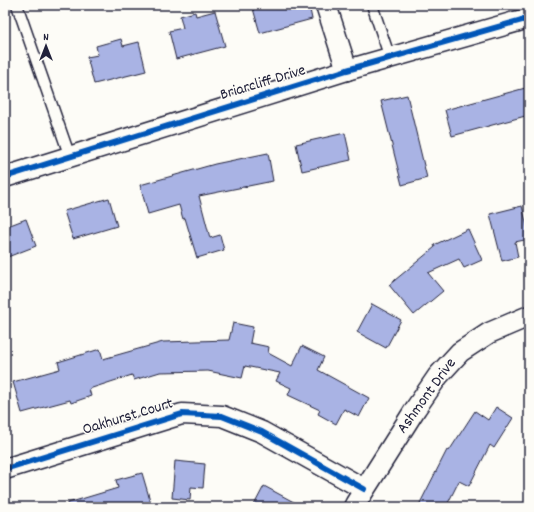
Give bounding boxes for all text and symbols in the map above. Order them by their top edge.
north arrow [26,26,66,66]
text: N [43,30,49,46]
street label: Briarcliff Drive [217,59,309,107]
street label: Ashmont Drive [392,353,462,439]
street label: Oakhurst Court [80,392,176,442]

